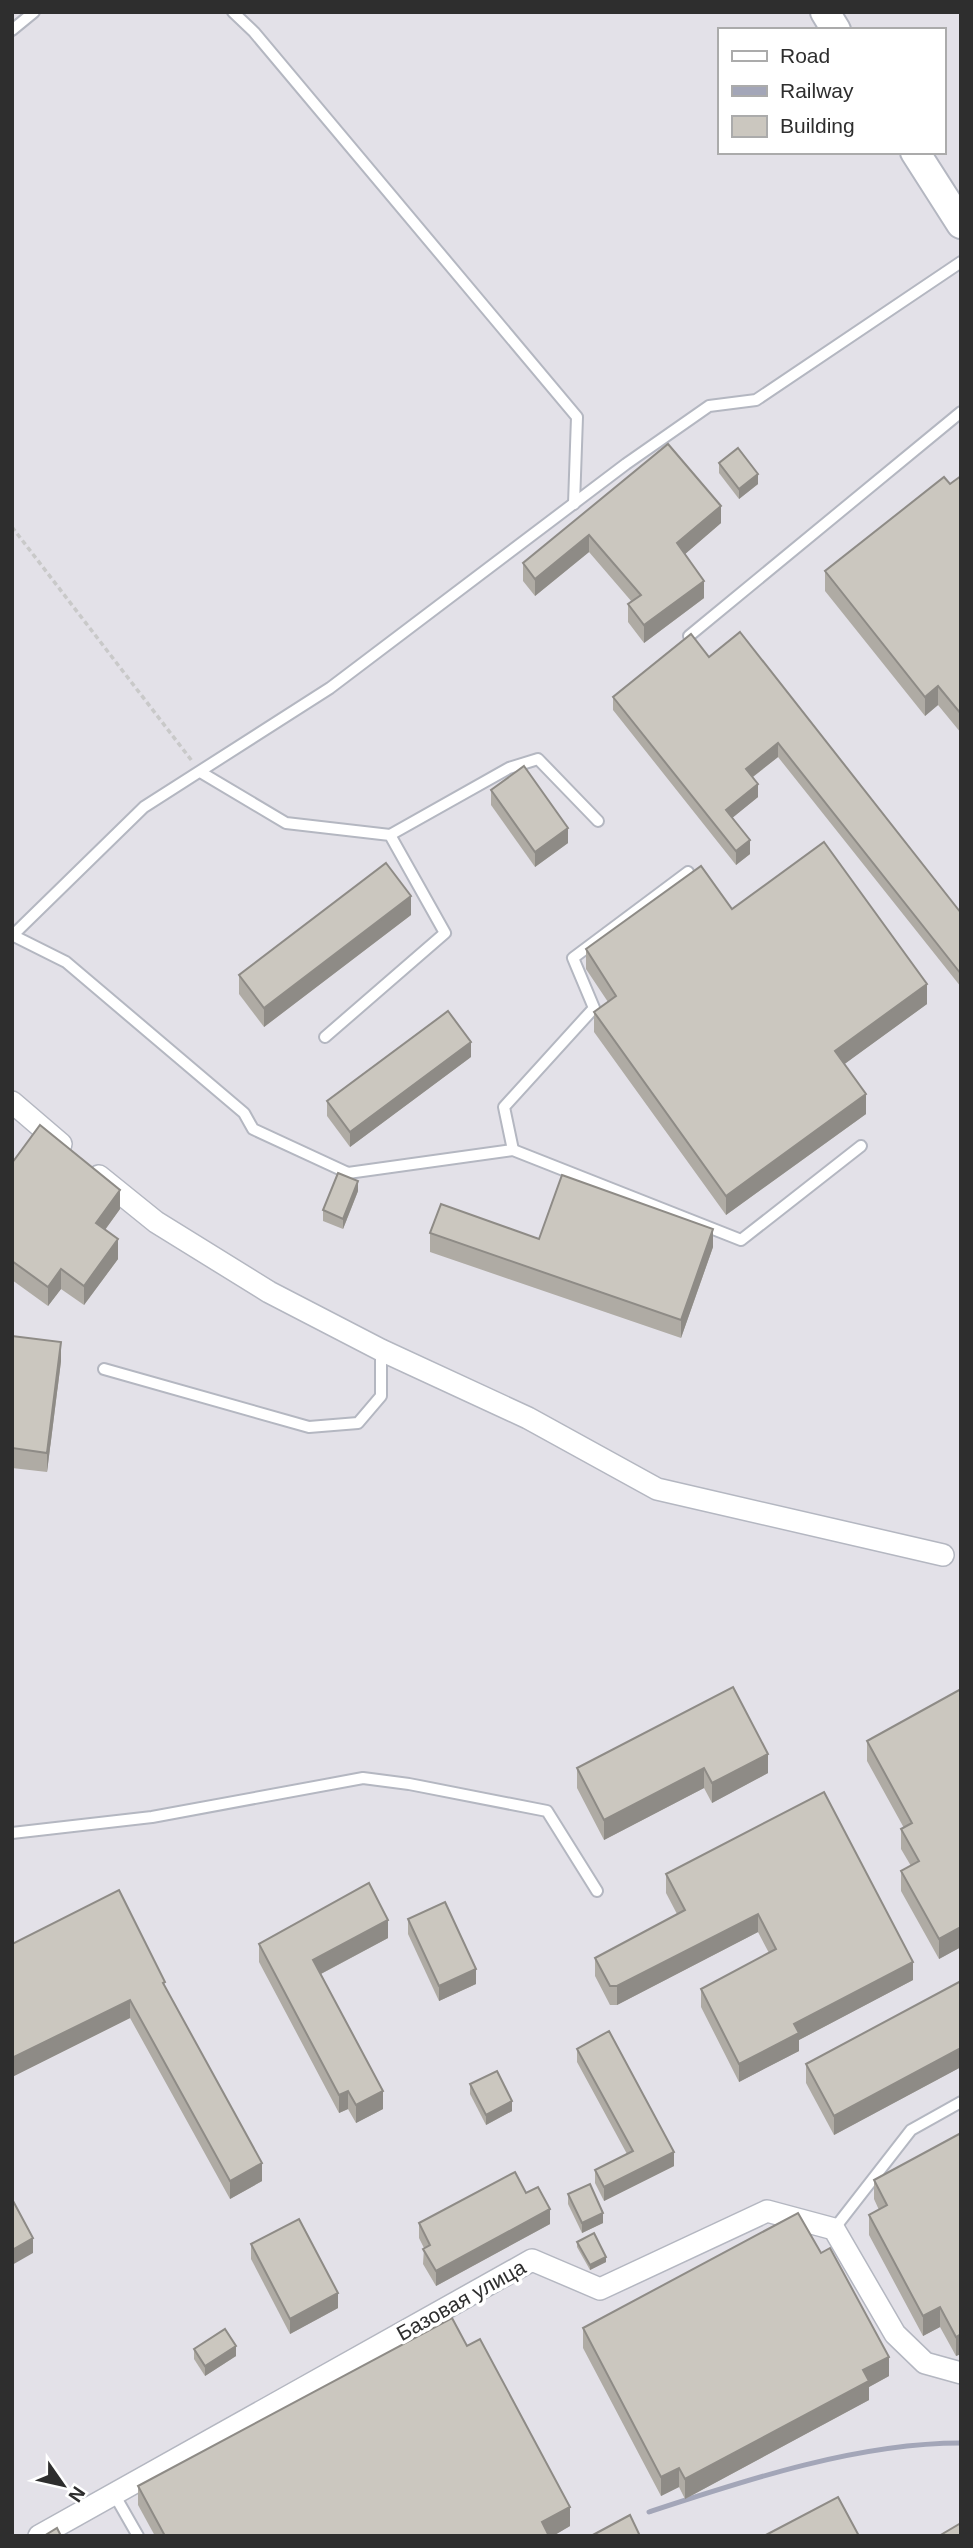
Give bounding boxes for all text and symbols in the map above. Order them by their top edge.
legend [718,28,945,154]
text: Road [780,44,830,67]
text: Railway [780,79,854,102]
text: Building [780,114,855,137]
street label: Базовая улица [393,2255,530,2345]
north arrow [28,2450,98,2520]
text: N [64,2483,89,2506]

